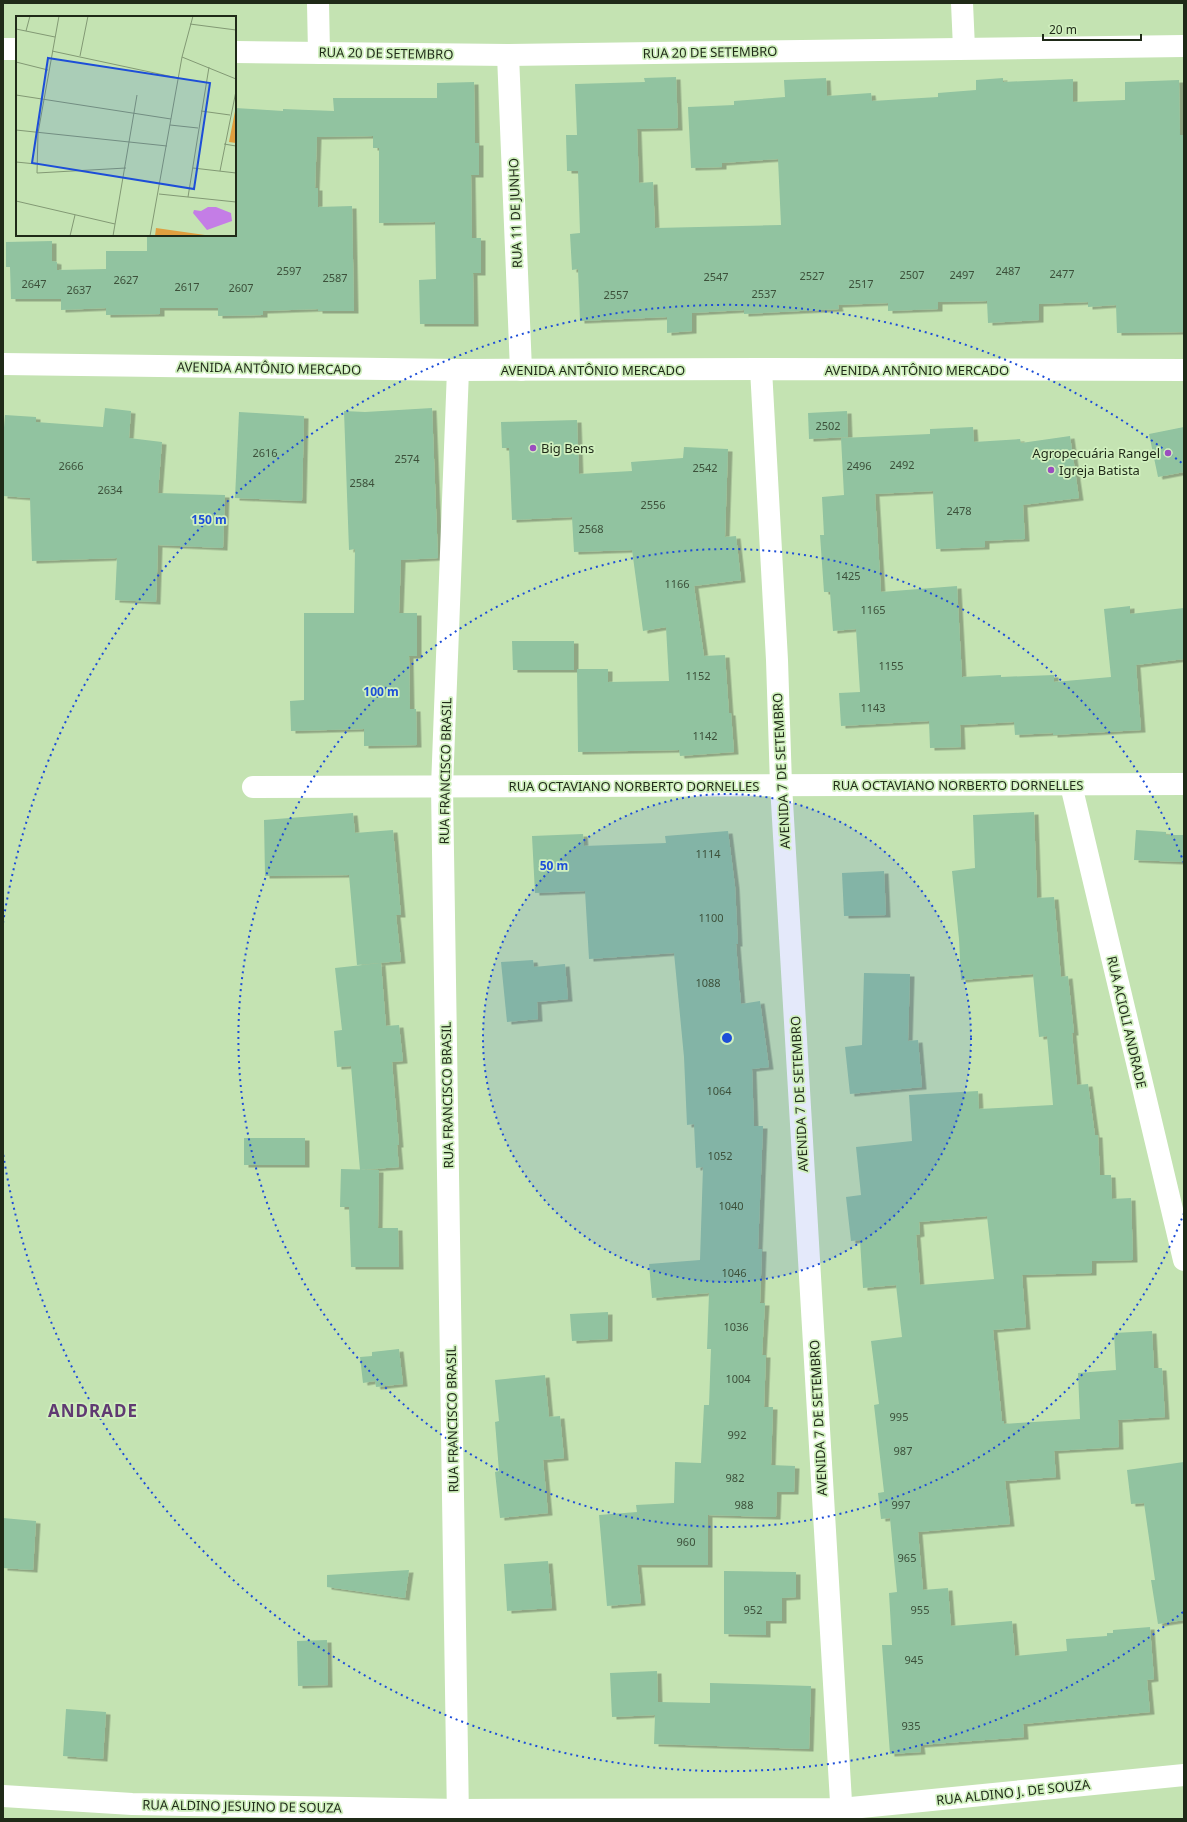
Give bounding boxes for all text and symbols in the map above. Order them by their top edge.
inset map [16,16,236,236]
scale bar [1043,16,1141,42]
text: 20 m [1049,21,1077,38]
street label: RUA 20 DE SETEMBRO [642,42,778,62]
street label: RUA 20 DE SETEMBRO [318,43,454,63]
street label: RUA 11 DE JUNHO [504,158,526,268]
house number: 2597 [276,263,302,278]
house number: 2487 [995,263,1021,278]
house number: 2477 [1049,266,1075,281]
house number: 2507 [899,267,925,282]
house number: 2497 [949,267,975,282]
house number: 2527 [799,268,825,283]
house number: 2547 [703,269,729,284]
house number: 2587 [322,270,348,285]
house number: 2627 [113,272,139,287]
house number: 2647 [21,276,47,291]
house number: 2517 [848,276,874,291]
house number: 2617 [174,279,200,294]
house number: 2607 [228,280,254,295]
house number: 2637 [66,282,92,297]
house number: 2537 [751,286,777,301]
house number: 2557 [603,287,629,302]
street label: AVENIDA ANTÔNIO MERCADO [177,357,361,379]
street label: AVENIDA ANTÔNIO MERCADO [501,361,685,379]
street label: AVENIDA ANTÔNIO MERCADO [825,361,1009,379]
house number: 2502 [815,418,841,433]
place label: Big Bens [541,439,594,457]
marker: Big Bens [528,443,538,453]
place label: Agropecuária Rangel [1032,444,1160,462]
house number: 2616 [252,445,278,460]
marker: Agropecuária Rangel [1163,448,1173,458]
house number: 2574 [394,451,420,466]
house number: 2492 [889,457,915,472]
house number: 2666 [58,458,84,473]
house number: 2496 [846,458,872,473]
house number: 2542 [692,460,718,475]
place label: Igreja Batista [1059,461,1140,479]
marker: Igreja Batista [1046,465,1056,475]
house number: 2584 [349,475,375,490]
house number: 2634 [97,482,123,497]
house number: 2556 [640,497,666,512]
house number: 2478 [946,503,972,518]
text: 150 m [191,511,227,528]
house number: 2568 [578,521,604,536]
house number: 1425 [835,568,861,583]
house number: 1166 [664,576,690,591]
house number: 1165 [860,602,886,617]
house number: 1155 [878,658,904,673]
house number: 1152 [685,668,711,683]
text: 100 m [363,683,399,700]
street label: AVENIDA 7 DE SETEMBRO [768,693,794,849]
street label: RUA FRANCISCO BRASIL [435,697,455,844]
house number: 1143 [860,700,886,715]
house number: 1142 [692,728,718,743]
street label: RUA OCTAVIANO NORBERTO DORNELLES [833,776,1083,794]
street label: RUA OCTAVIANO NORBERTO DORNELLES [509,777,759,795]
house number: 1114 [695,846,721,861]
text: 50 m [540,857,568,874]
house number: 1100 [698,910,724,925]
street label: RUA ACIOLI ANDRADE [1103,954,1151,1090]
house number: 1088 [695,975,721,990]
street label: AVENIDA 7 DE SETEMBRO [786,1016,812,1172]
street label: RUA FRANCISCO BRASIL [437,1021,457,1168]
centre of rings [720,1031,734,1045]
house number: 1064 [706,1083,732,1098]
house number: 1052 [707,1148,733,1163]
house number: 1040 [718,1198,744,1213]
house number: 1046 [721,1265,747,1280]
house number: 1036 [723,1319,749,1334]
street label: AVENIDA 7 DE SETEMBRO [805,1340,831,1496]
street label: RUA FRANCISCO BRASIL [442,1345,462,1492]
house number: 1004 [725,1371,751,1386]
district label: ANDRADE [48,1399,138,1422]
house number: 995 [890,1409,908,1424]
house number: 992 [728,1427,746,1442]
house number: 987 [894,1443,912,1458]
house number: 982 [726,1470,744,1485]
house number: 988 [735,1497,753,1512]
house number: 997 [892,1497,910,1512]
house number: 960 [677,1534,695,1549]
house number: 965 [898,1550,916,1565]
house number: 952 [744,1602,762,1617]
house number: 955 [911,1602,929,1617]
house number: 945 [905,1652,923,1667]
house number: 935 [902,1718,920,1733]
street label: RUA ALDINO J. DE SOUZA [935,1775,1092,1809]
street label: RUA ALDINO JESUINO DE SOUZA [142,1795,343,1817]

